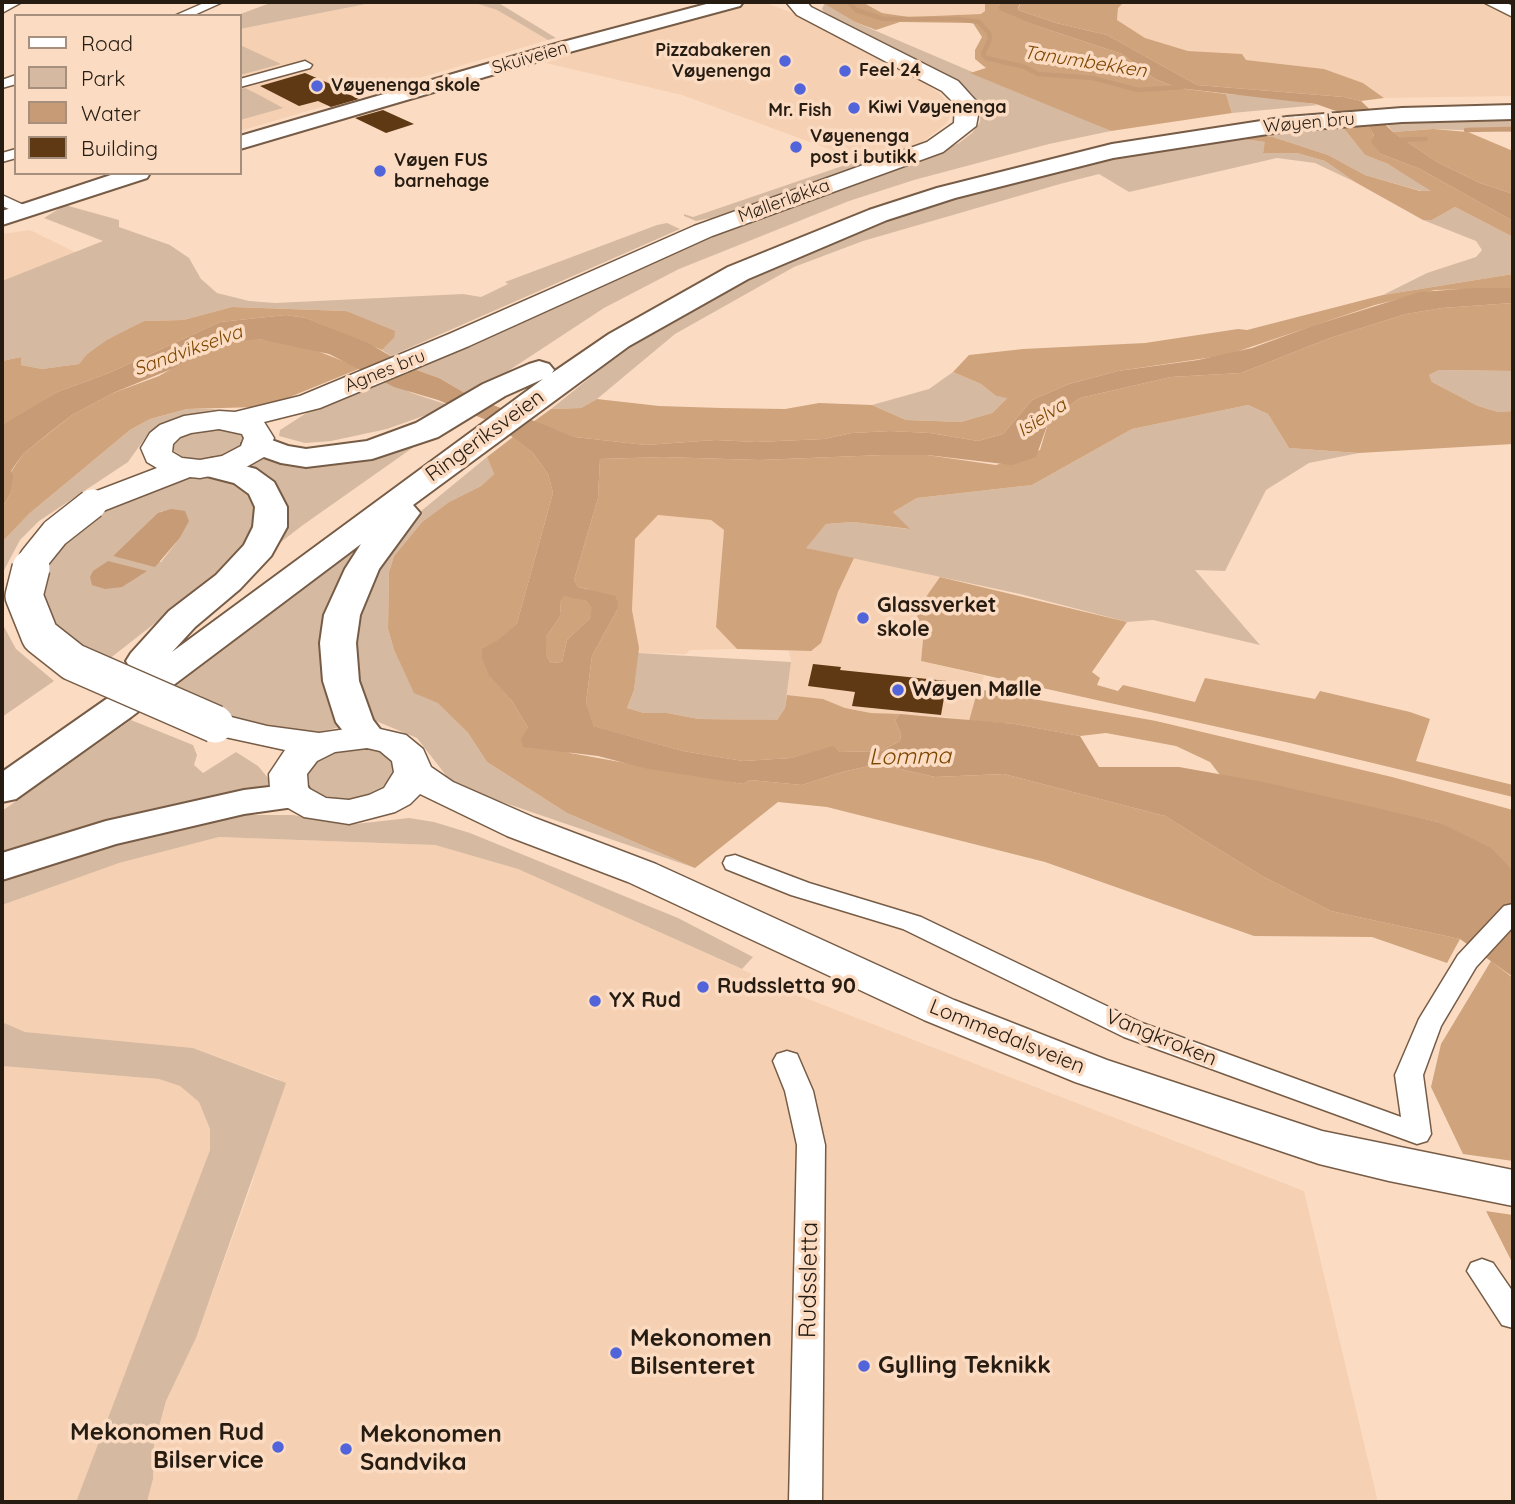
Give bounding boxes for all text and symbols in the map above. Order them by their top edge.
legend [14,14,242,175]
text: Road [81,30,133,56]
street label: Skuiveien [490,37,570,79]
place label: Pizzabakeren Vøyenenga [655,40,771,82]
water label: Tanumbekken [1022,41,1148,83]
marker: Pizzabakeren Vøyenenga [777,53,793,69]
place label: Feel 24 [859,60,921,82]
marker: Feel 24 [837,63,853,79]
text: Park [81,65,125,91]
place label: Vøyenenga skole [331,75,480,97]
marker: Vøyenenga skole [309,78,325,94]
marker: Mr. Fish [792,81,808,97]
place label: Kiwi Vøyenenga [868,97,1006,119]
text: Water [81,100,141,126]
place label: Mr. Fish [768,100,832,122]
marker: Kiwi Vøyenenga [846,100,862,116]
street label: Wøyen bru [1262,108,1356,138]
place label: Vøyenenga post i butikk [810,126,917,168]
text: Building [81,135,158,161]
marker: Vøyenenga post i butikk [788,139,804,155]
place label: Vøyen FUS barnehage [394,150,489,192]
marker: Vøyen FUS barnehage [372,163,388,179]
street label: Møllerløkka [735,174,833,228]
water label: Sandvikselva [131,321,245,381]
street label: Agnes bru [342,345,428,397]
street label: Ringeriksveien [421,385,549,487]
water label: Isielva [1013,394,1071,442]
place label: Glassverket skole [877,593,996,643]
marker: Glassverket skole [855,610,871,626]
place label: Wøyen Mølle [912,677,1042,703]
marker: Wøyen Mølle [890,682,906,698]
water label: Lomma [869,742,951,772]
place label: Rudssletta 90 [717,974,856,1000]
marker: Rudssletta 90 [695,979,711,995]
place label: YX Rud [609,988,681,1014]
marker: YX Rud [587,993,603,1009]
street label: Lommedalsveien [926,994,1088,1080]
street label: Vangkroken [1102,1004,1220,1072]
street label: Rudssletta [794,1222,824,1338]
place label: Mekonomen Bilsenteret [630,1325,772,1381]
marker: Mekonomen Bilsenteret [608,1345,624,1361]
place label: Gylling Teknikk [878,1352,1051,1380]
marker: Gylling Teknikk [856,1358,872,1374]
place label: Mekonomen Rud Bilservice [70,1419,264,1475]
place label: Mekonomen Sandvika [360,1421,502,1477]
marker: Mekonomen Rud Bilservice [270,1439,286,1455]
marker: Mekonomen Sandvika [338,1441,354,1457]

